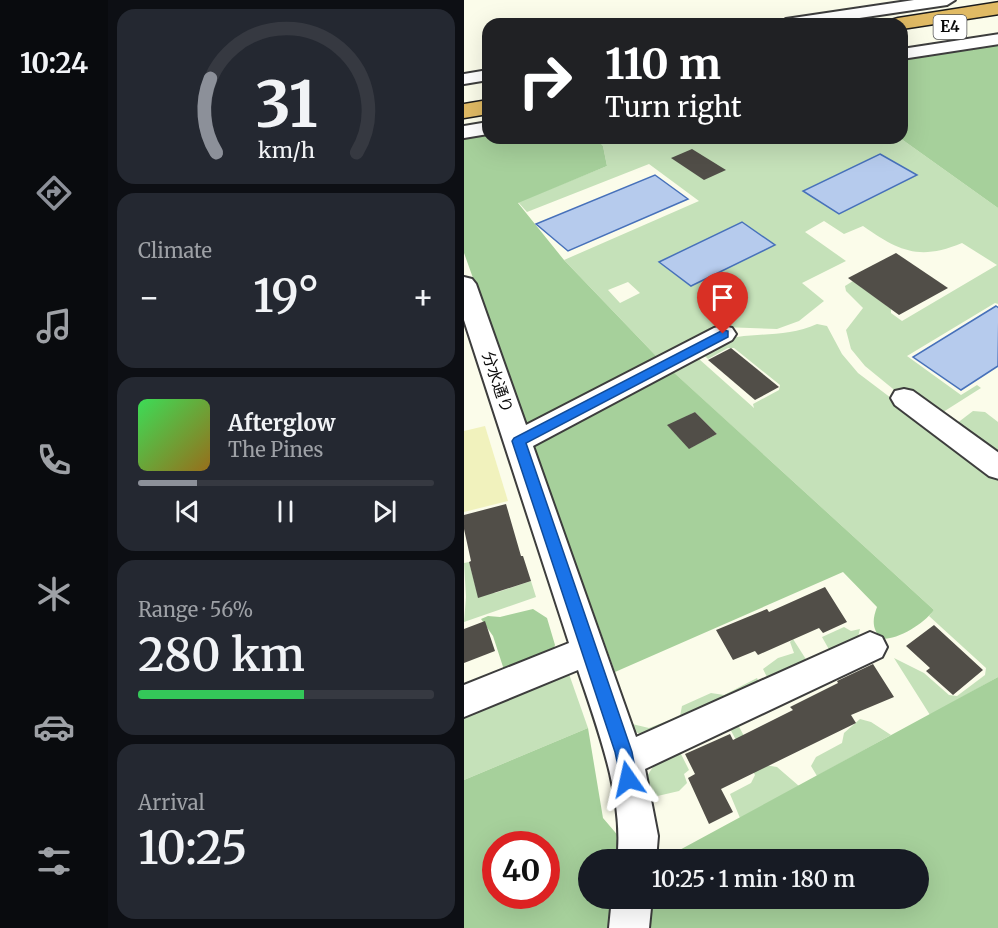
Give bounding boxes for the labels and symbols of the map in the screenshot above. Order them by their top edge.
road number: E4 [934,15,966,39]
pin [697,272,748,334]
street label: 分水通り [478,348,518,416]
position arrow [596,747,660,811]
speed limit sign: 40 [482,831,560,909]

